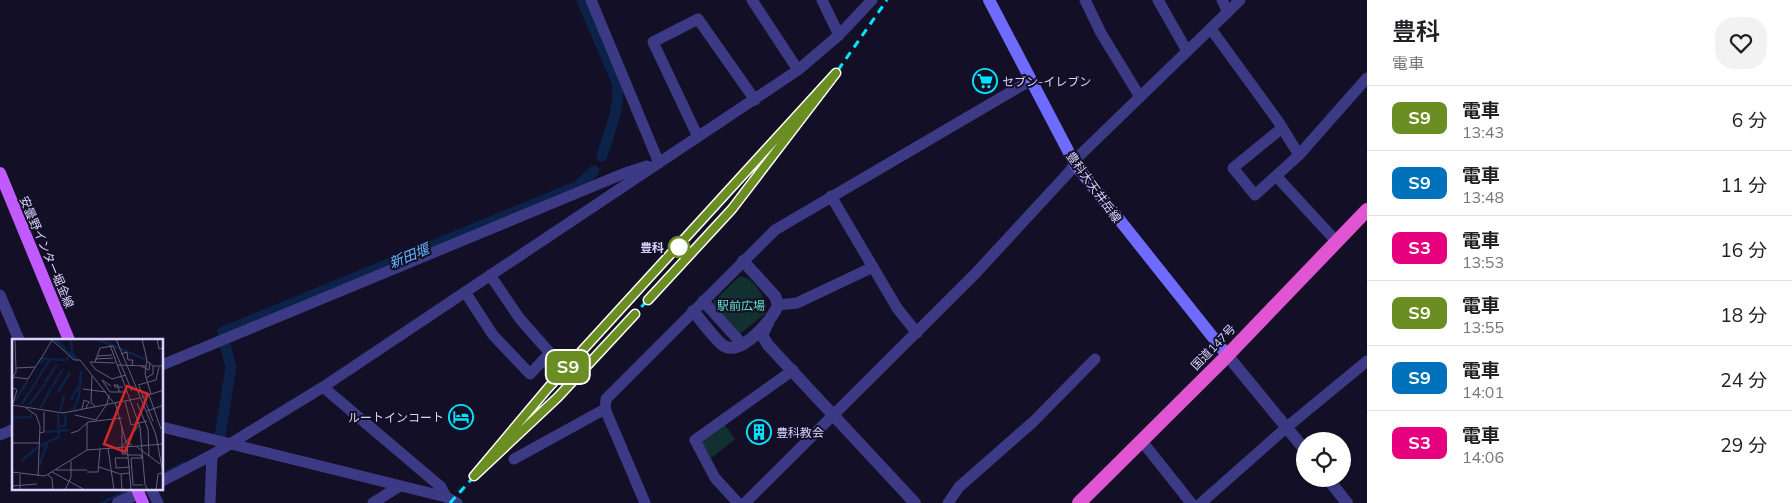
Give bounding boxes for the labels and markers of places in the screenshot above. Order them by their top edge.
supermarket icon: セブン-イレブン [972,68,998,94]
place label: セブン-イレブン [1002,74,1091,89]
marker: 豊科 [668,236,690,258]
place label: 豊科 [640,240,664,255]
hotel icon: ルートインコート [448,404,474,430]
place label: ルートインコート [348,410,444,425]
building icon: 豊科教会 [746,419,772,445]
place label: 豊科教会 [776,425,824,440]

